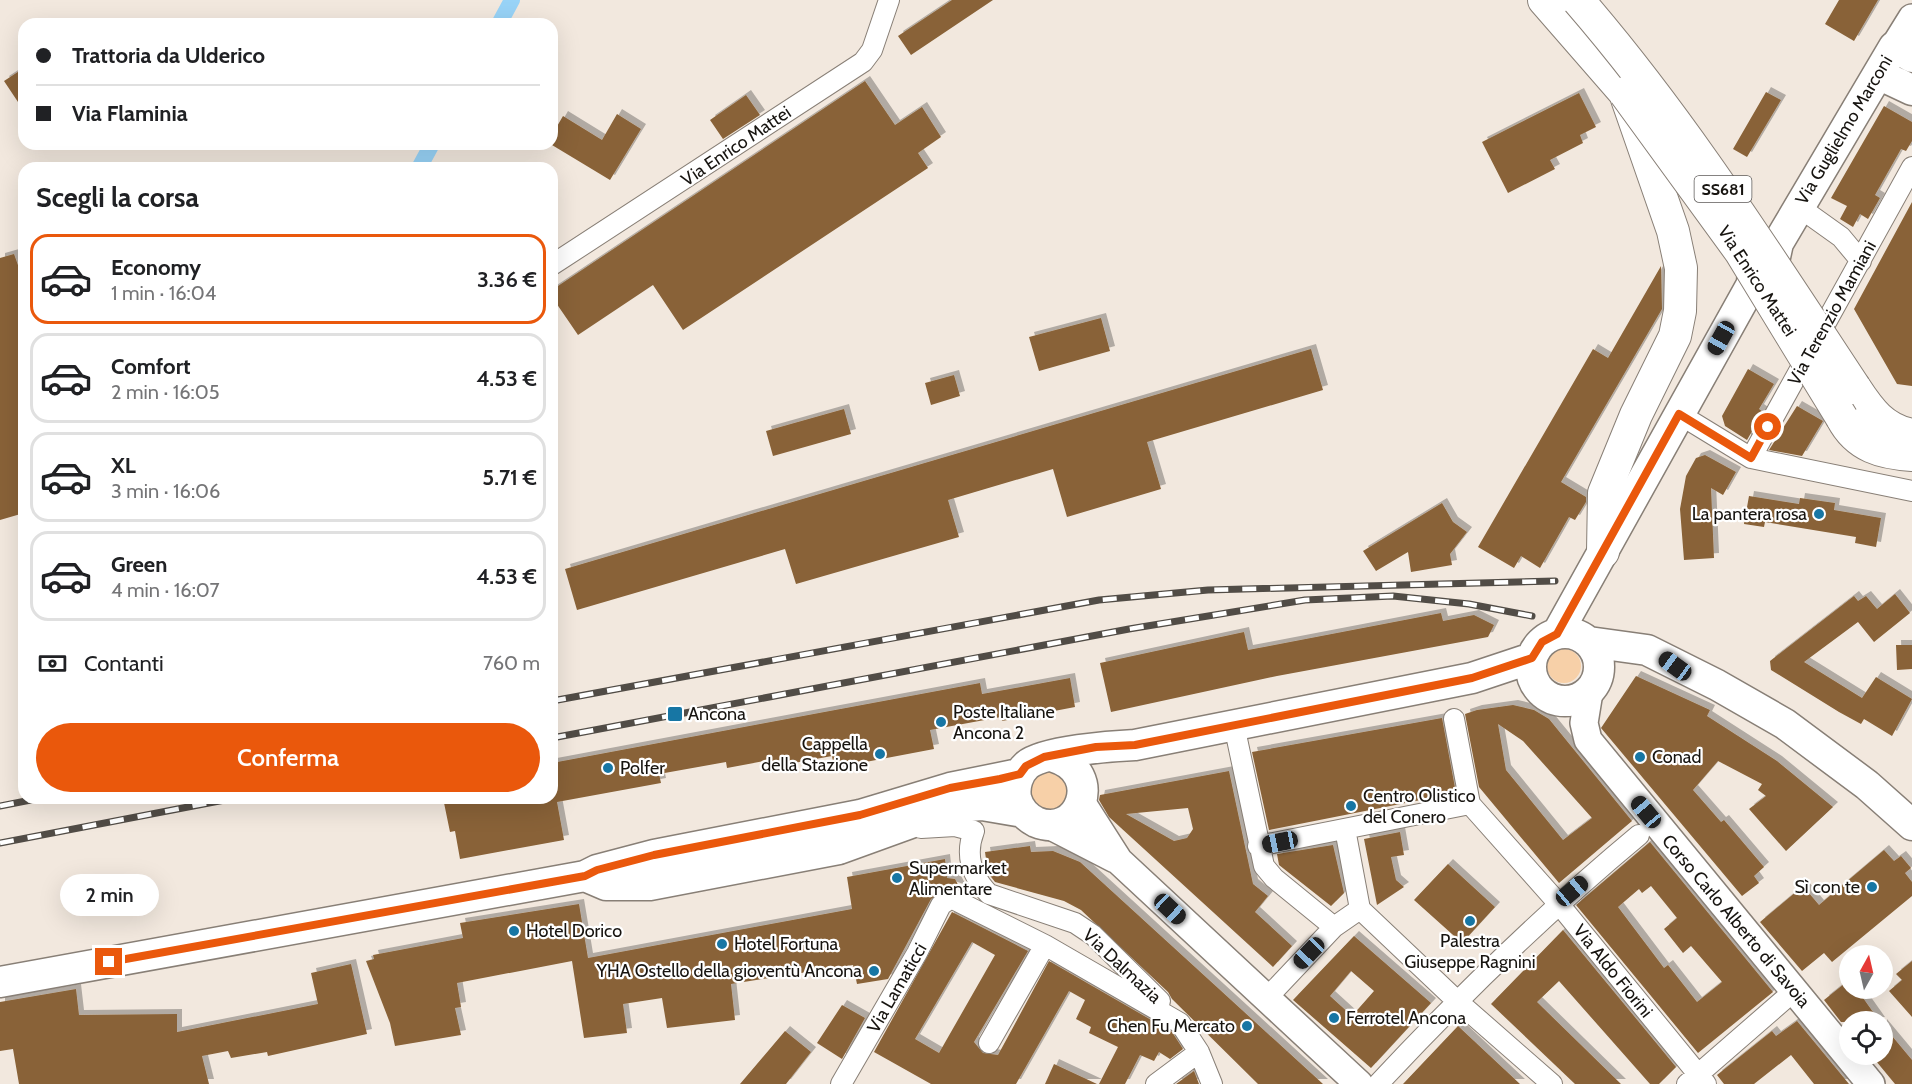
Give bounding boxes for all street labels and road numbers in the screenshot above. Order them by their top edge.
street label: Via Guglielmo Marconi [1791,51,1897,209]
street label: Via Enrico Mattei [677,101,795,191]
road number: SS681 [1694,176,1752,202]
street label: Via Enrico Mattei [1713,221,1801,341]
street label: Via Terenzio Mamiani [1783,237,1881,389]
street label: Corso Carlo Alberto di Savoia [1657,830,1815,1012]
street label: Via Aldo Fiorini [1569,920,1657,1022]
street label: Via Dalmazia [1078,924,1166,1008]
street label: Via Lamaticci [862,939,932,1037]

